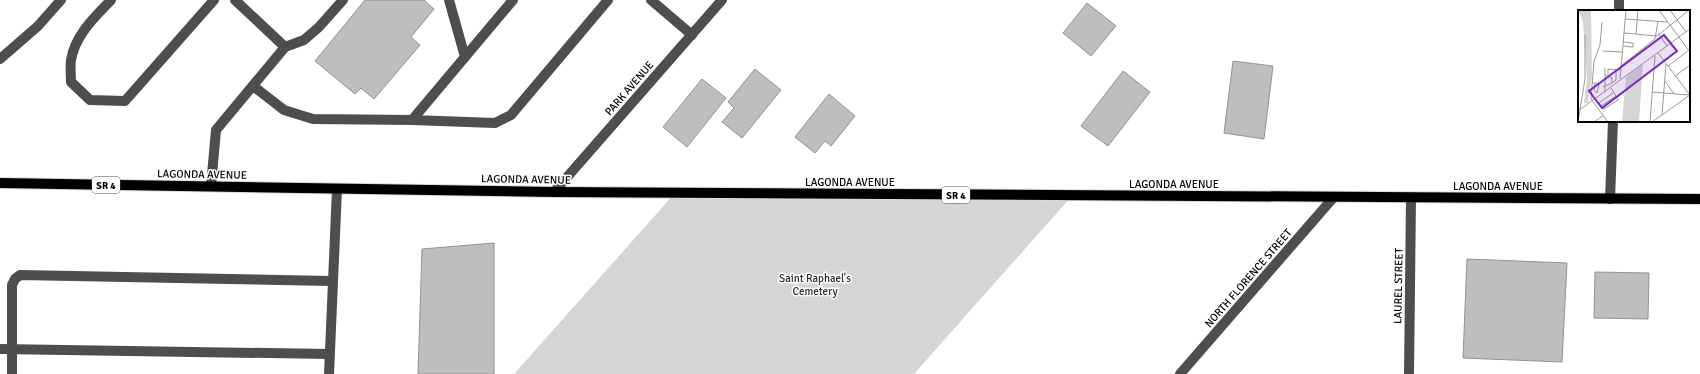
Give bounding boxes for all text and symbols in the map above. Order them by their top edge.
inset map [1578,10,1690,122]
street label: PARK AVENUE [602,59,656,118]
street label: LAGONDA AVENUE [157,167,247,182]
street label: LAGONDA AVENUE [481,172,571,187]
street label: LAGONDA AVENUE [805,176,895,189]
road number: SR 4 [92,177,120,193]
street label: LAGONDA AVENUE [1129,178,1219,191]
street label: LAGONDA AVENUE [1453,180,1543,193]
road number: SR 4 [942,187,970,203]
street label: NORTH FLORENCE STREET [1202,226,1295,330]
street label: LAUREL STREET [1391,247,1406,324]
park label: Saint Raphael's Cemetery [779,272,851,298]

